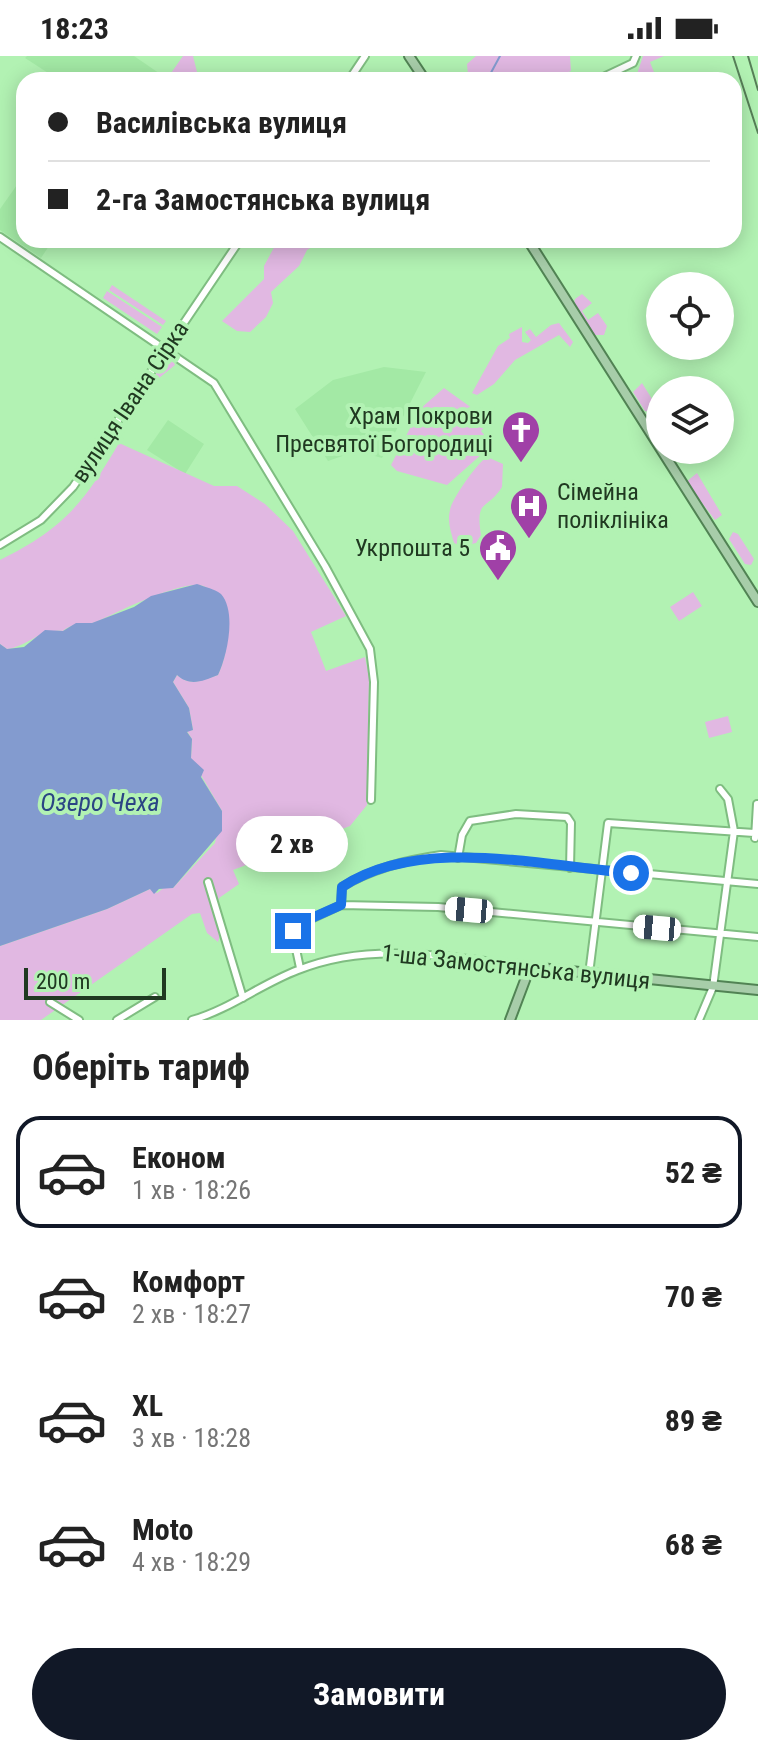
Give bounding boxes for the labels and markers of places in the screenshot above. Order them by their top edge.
place label: Храм Покрови Пресвятої Богородиці [275,402,493,458]
church icon: Храм Покрови Пресвятої Богородиці [500,409,542,464]
place label: Сімейна поліклініка [557,478,669,534]
hospital icon: Сімейна поліклініка [508,485,550,540]
public building icon: Укрпошта 5 [477,527,519,582]
place label: Укрпошта 5 [355,534,470,562]

